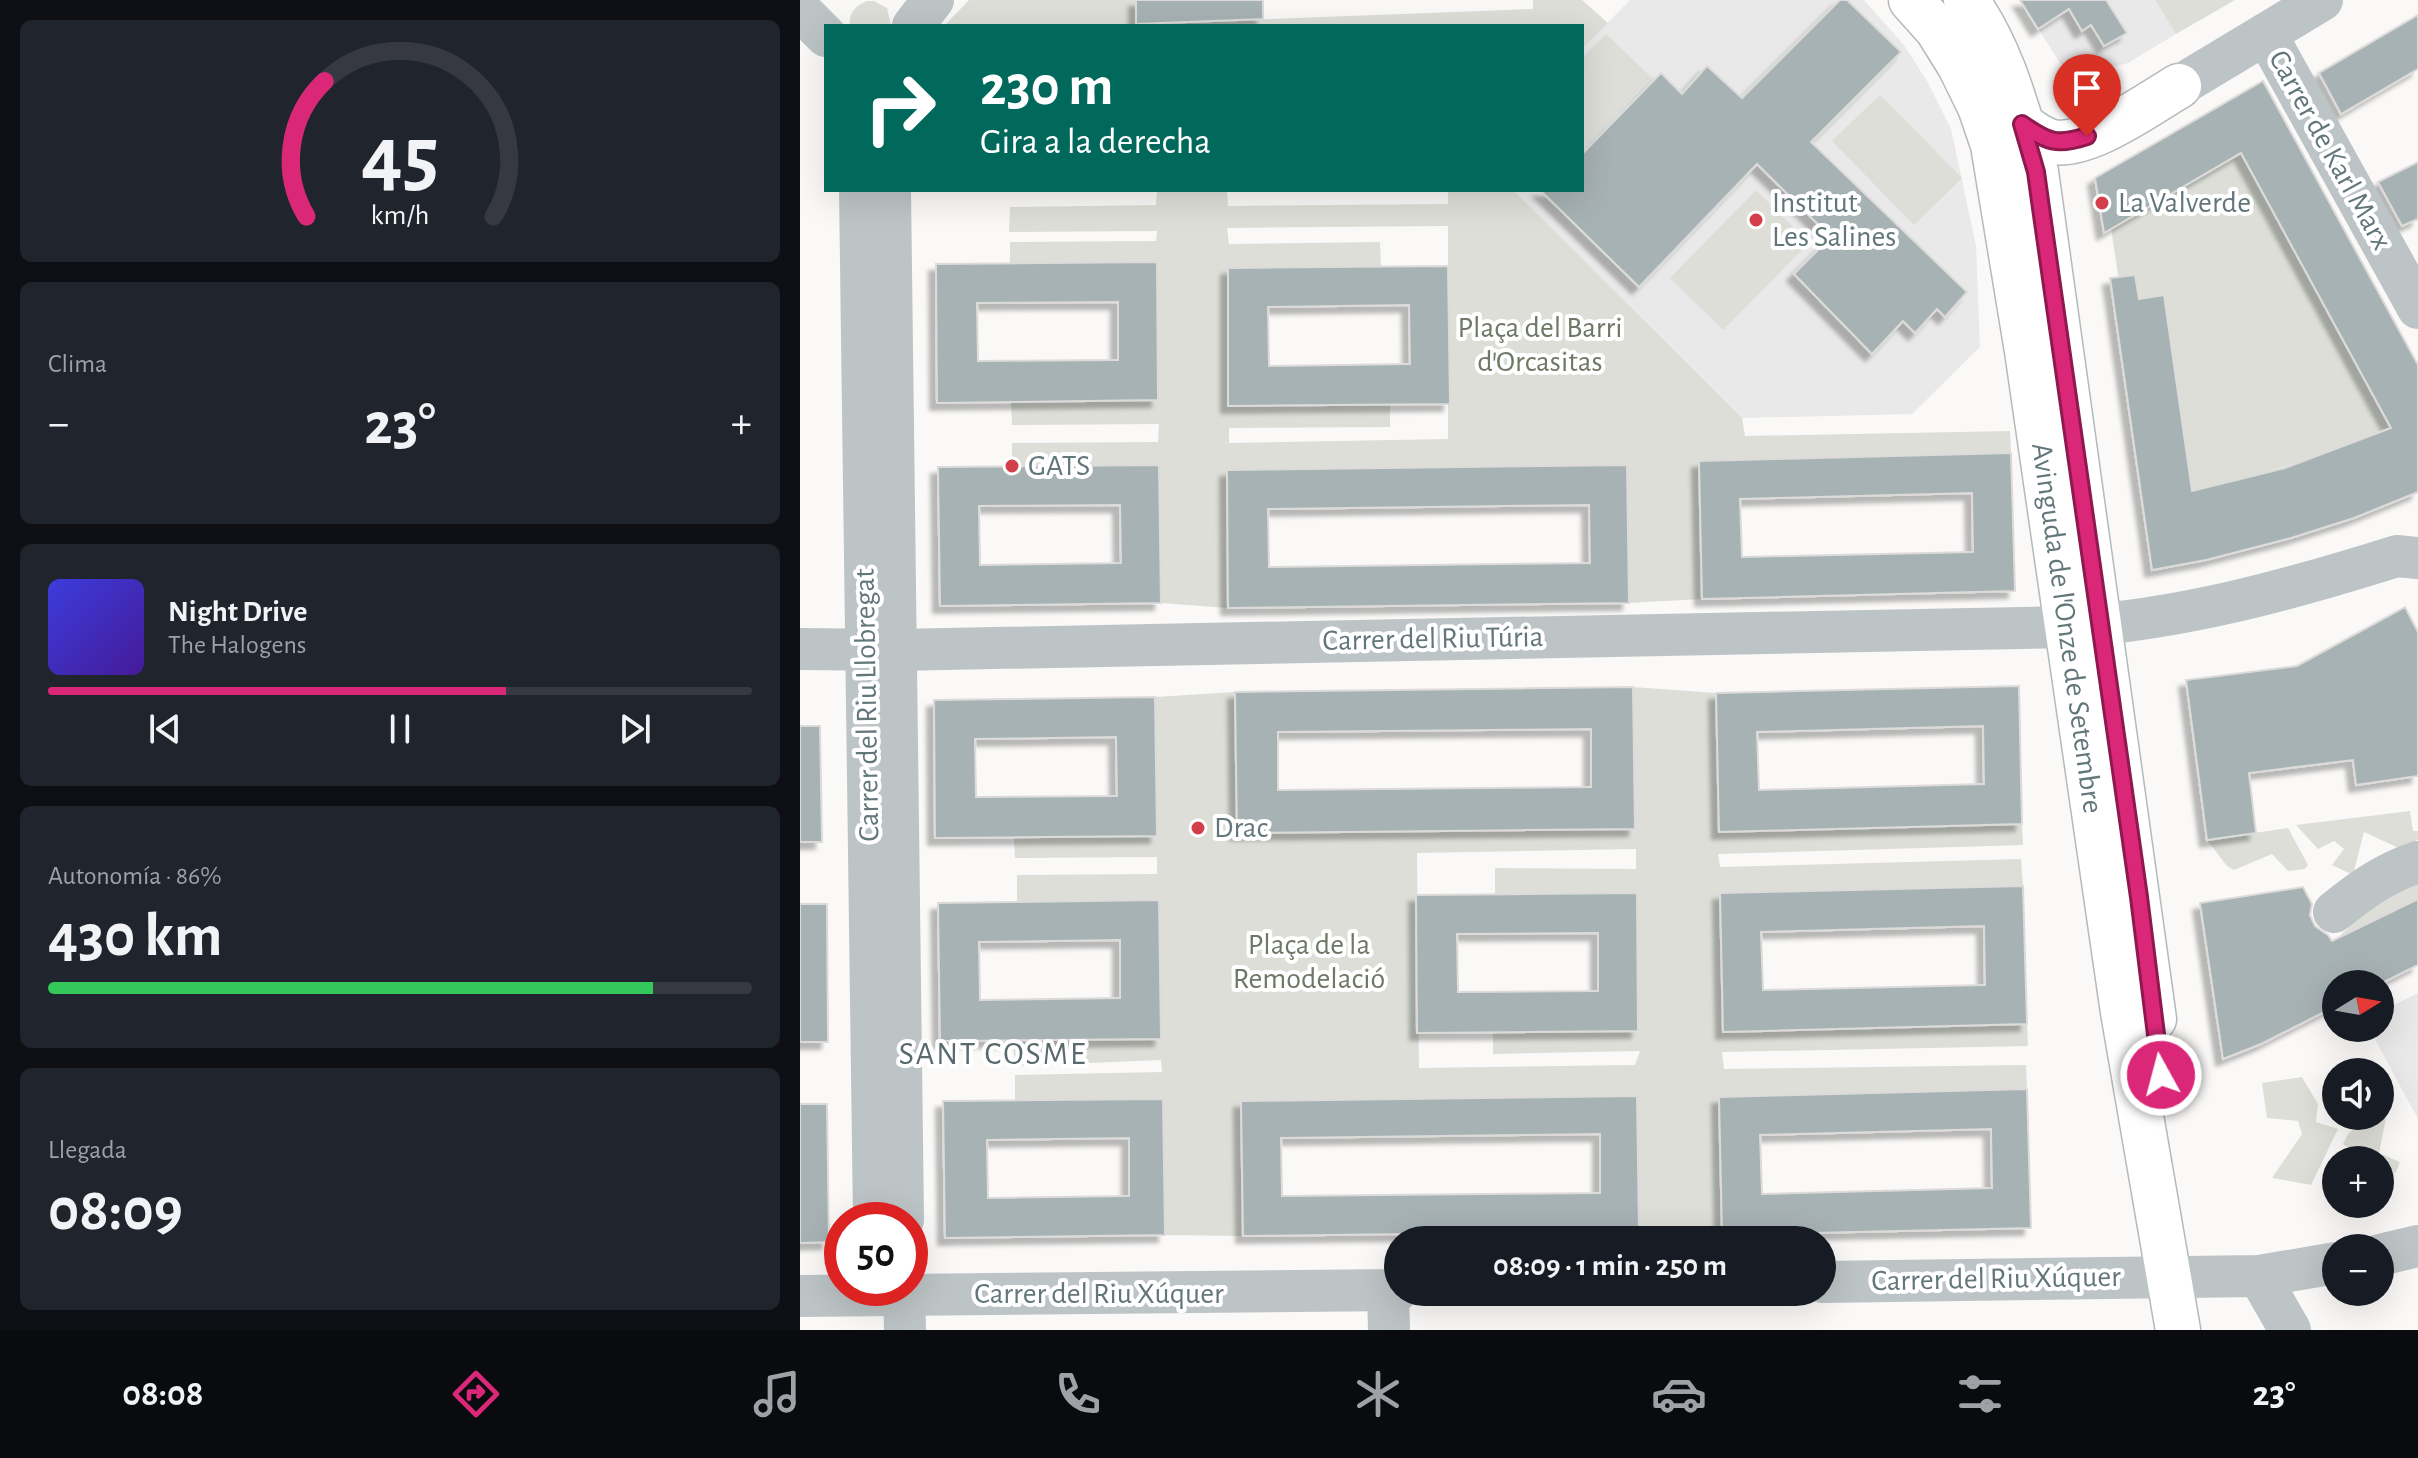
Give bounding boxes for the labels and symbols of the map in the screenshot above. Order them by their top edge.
street label: Carrer de Karl Marx [2263,45,2397,255]
pin [2053,54,2121,136]
place label: Institut Les Salines [1772,188,1896,252]
place label: La Valverde [2118,188,2251,218]
marker: La Valverde [2093,194,2111,212]
marker: Institut Les Salines [1747,211,1765,229]
park label: Plaça del Barri d'Orcasitas [1458,313,1622,377]
street label: Avinguda de l'Onze de Setembre [2026,441,2108,815]
place label: GATS [1028,451,1090,481]
marker: GATS [1003,457,1021,475]
street label: Carrer del Riu Llobregat [850,568,884,842]
street label: Carrer del Riu Túria [1322,622,1544,656]
place label: Drac [1214,813,1269,843]
marker: Drac [1189,819,1207,837]
park label: Plaça de la Remodelació [1233,930,1385,994]
north arrow [2322,970,2394,1042]
position arrow [2119,1033,2203,1117]
district label: SANT COSME [899,1038,1087,1070]
speed limit sign: 50 [824,1202,928,1306]
street label: Carrer del Riu Xúquer [1871,1262,2121,1296]
street label: Carrer del Riu Xúquer [974,1279,1224,1309]

